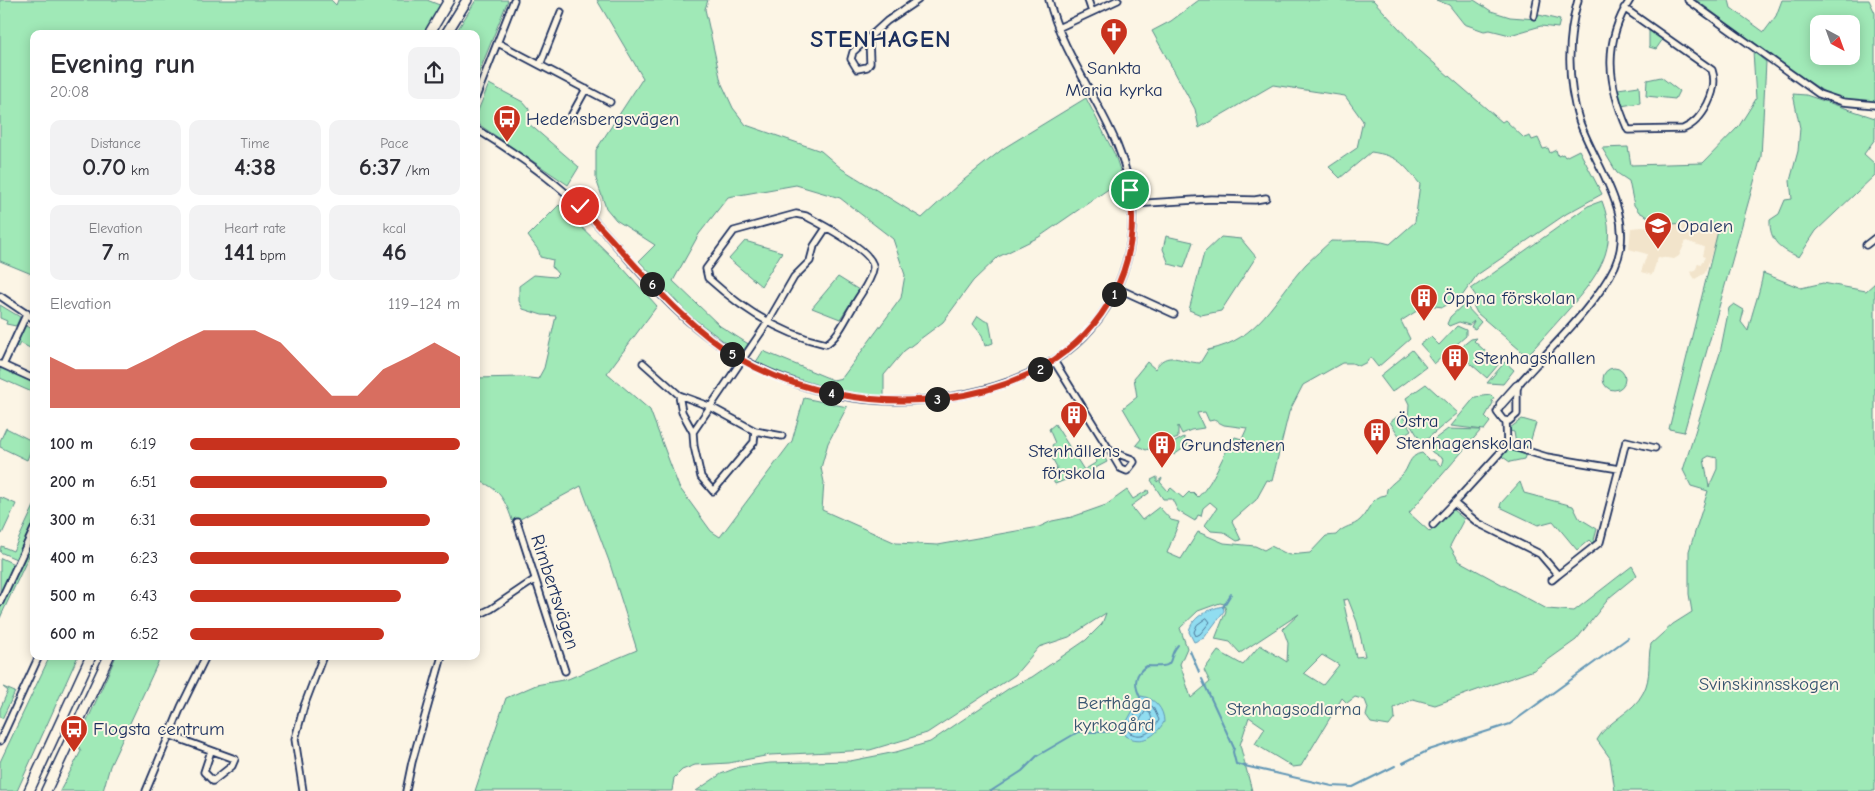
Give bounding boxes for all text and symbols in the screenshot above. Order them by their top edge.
north arrow [1810,15,1860,65]
map controls [1810,15,1860,65]
church icon: Sankta Maria kyrka [1099,17,1129,56]
district label: STENHAGEN [810,25,952,53]
button: share [408,47,460,99]
text: Evening run [50,48,195,80]
place label: Sankta Maria kyrka [1065,57,1163,101]
text: 20:08 [50,83,89,101]
bus stop icon: Hedensbergsvägen [492,104,522,143]
place label: Hedensbergsvägen [526,108,679,130]
text: Distance [91,135,141,152]
text: Time [240,135,270,152]
text: Pace [380,135,408,152]
text: 0.70 [82,152,126,181]
text: 4:38 [234,152,276,181]
text: 6:37 [359,152,401,181]
text: km [126,162,149,179]
text: /km [401,162,430,179]
pin [1109,169,1151,211]
icon: arrive [1116,176,1144,204]
pin [559,185,601,227]
icon: check [566,192,594,220]
school or university icon: Opalen [1643,211,1673,250]
place label: Opalen [1677,215,1733,237]
text: Elevation [89,220,142,237]
text: Heart rate [224,220,286,237]
text: kcal [383,220,406,237]
text: 7 [102,237,113,266]
text: 141 [224,237,255,266]
text: 46 [382,237,407,266]
text: m [113,247,129,264]
text: bpm [255,247,286,264]
pin: 6 [640,272,664,296]
text: 6 [649,276,656,293]
pin: 1 [1102,282,1126,306]
building icon: Öppna förskolan [1409,283,1439,322]
text: 1 [1112,286,1117,303]
place label: Öppna förskolan [1443,287,1576,309]
text: Elevation [50,295,111,313]
text: 119–124 m [388,295,460,313]
pin: 5 [720,342,744,366]
building icon: Stenhagshallen [1440,343,1470,382]
text: 5 [729,346,736,363]
place label: Stenhagshallen [1474,347,1596,369]
pin: 2 [1028,356,1052,382]
text: 2 [1037,361,1044,378]
pin: 4 [818,380,844,406]
text: 4 [828,385,835,402]
pin: 3 [924,386,950,412]
text: 3 [934,391,941,408]
building icon: Stenhällens förskola [1059,400,1089,439]
place label: Östra Stenhagenskolan [1396,410,1533,454]
building icon: Östra Stenhagenskolan [1362,417,1392,456]
building icon: Grundstenen [1147,430,1177,469]
place label: Grundstenen [1181,434,1285,456]
text: 100 m [50,435,93,453]
text: 6:19 [130,435,156,453]
place label: Stenhällens förskola [1028,440,1120,484]
text: 200 m [50,473,95,491]
text: 6:51 [130,473,157,491]
text: 300 m [50,511,95,529]
text: 6:31 [130,511,156,529]
street label: Rimbertsvägen [526,532,584,652]
text: 400 m [50,549,94,567]
text: 6:23 [130,549,158,567]
text: 500 m [50,587,95,605]
text: 6:43 [130,587,157,605]
text: 600 m [50,625,95,643]
text: 6:52 [130,625,159,643]
park label: Svinskinnsskogen [1699,673,1839,695]
park label: Berthåga kyrkogård [1074,692,1155,736]
park label: Stenhagsodlarna [1226,698,1362,720]
bus stop icon: Flogsta centrum [59,714,89,753]
place label: Flogsta centrum [93,718,225,740]

